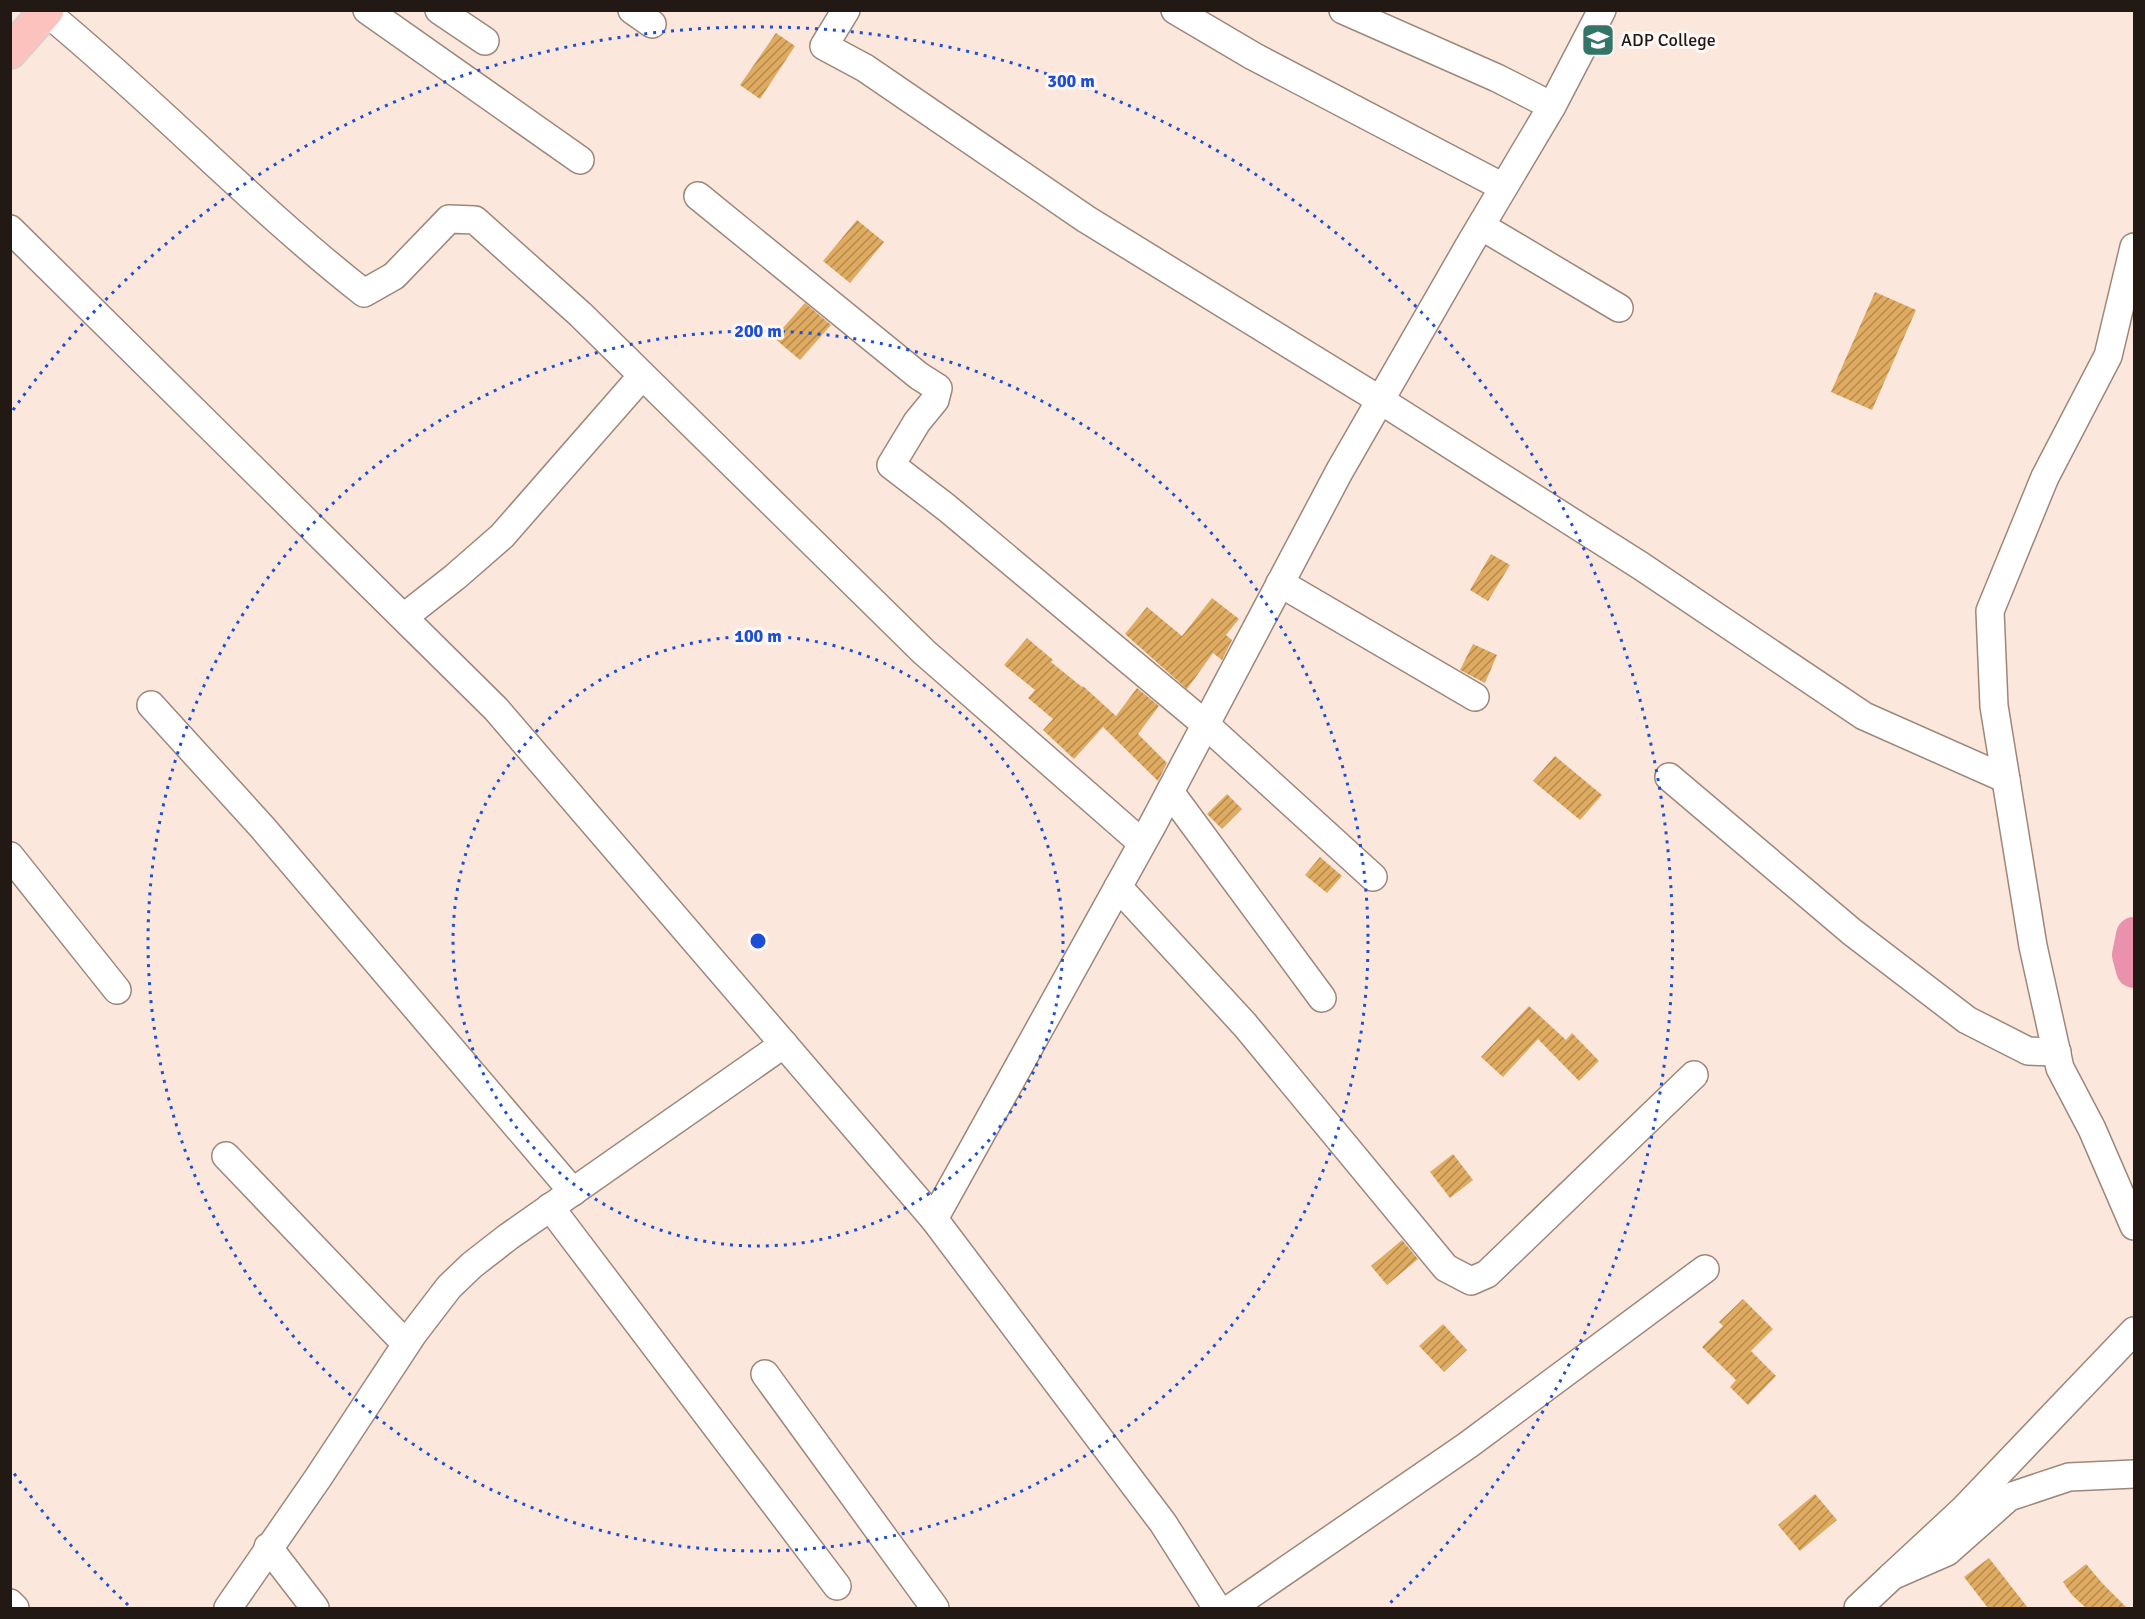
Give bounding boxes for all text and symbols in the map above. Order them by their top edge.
school or university icon: ADP College [1580,22,1616,58]
place label: ADP College [1621,29,1716,51]
text: 300 m [1047,70,1095,92]
text: 200 m [734,320,782,342]
text: 100 m [734,625,782,647]
centre of rings [748,931,768,951]

